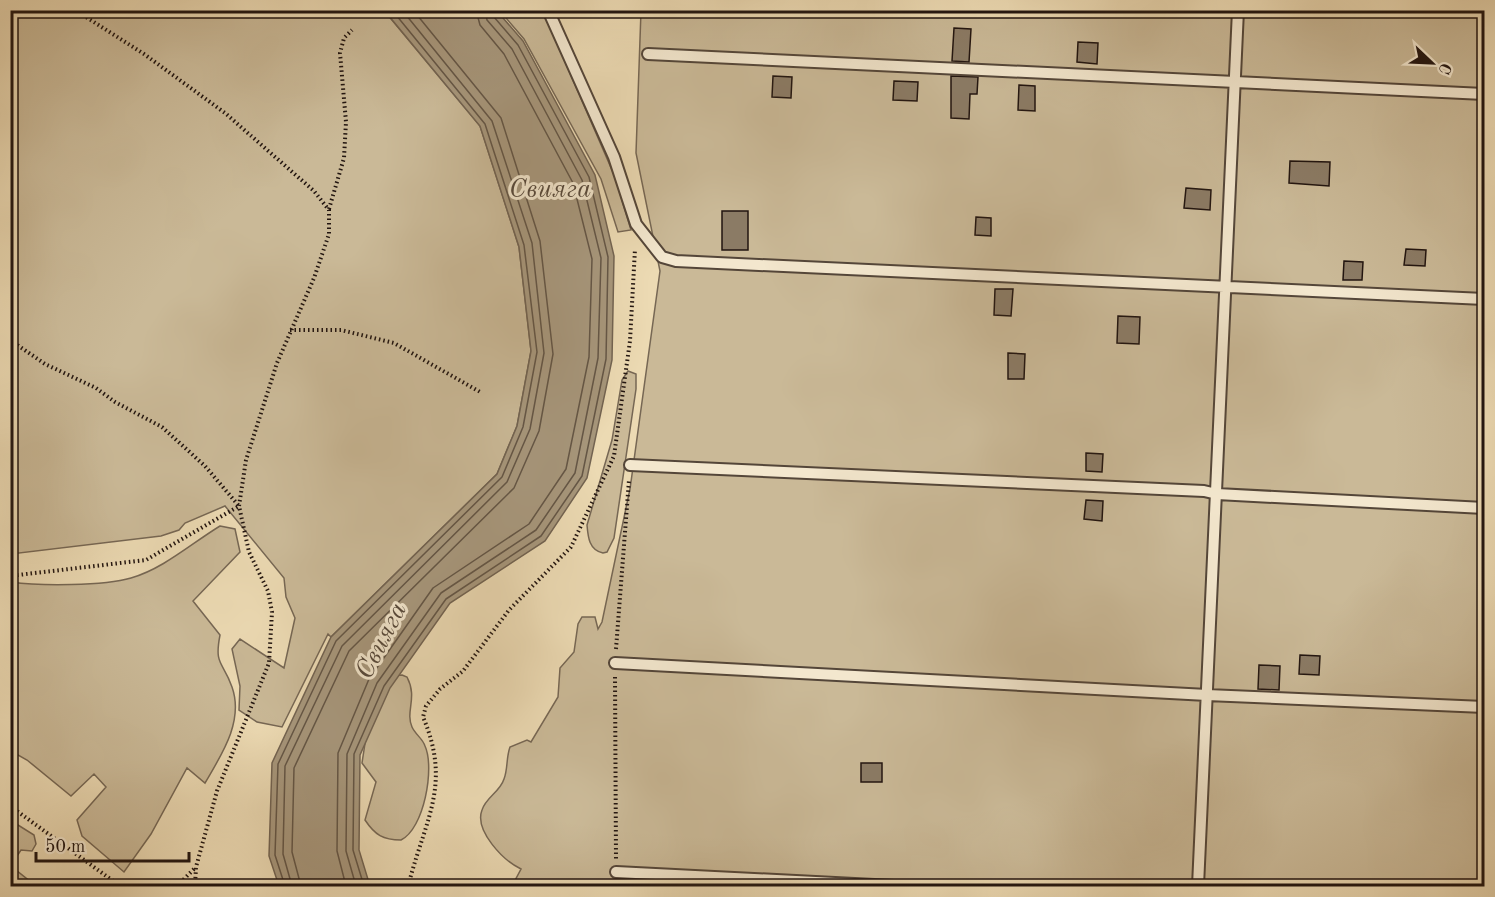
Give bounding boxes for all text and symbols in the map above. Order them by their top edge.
north arrow [1402,33,1462,93]
text: С [1435,60,1453,76]
water label: Свияга [509,177,591,203]
water label: Свияга [352,598,412,684]
scale bar [36,825,189,863]
text: 50 m [45,838,85,856]

